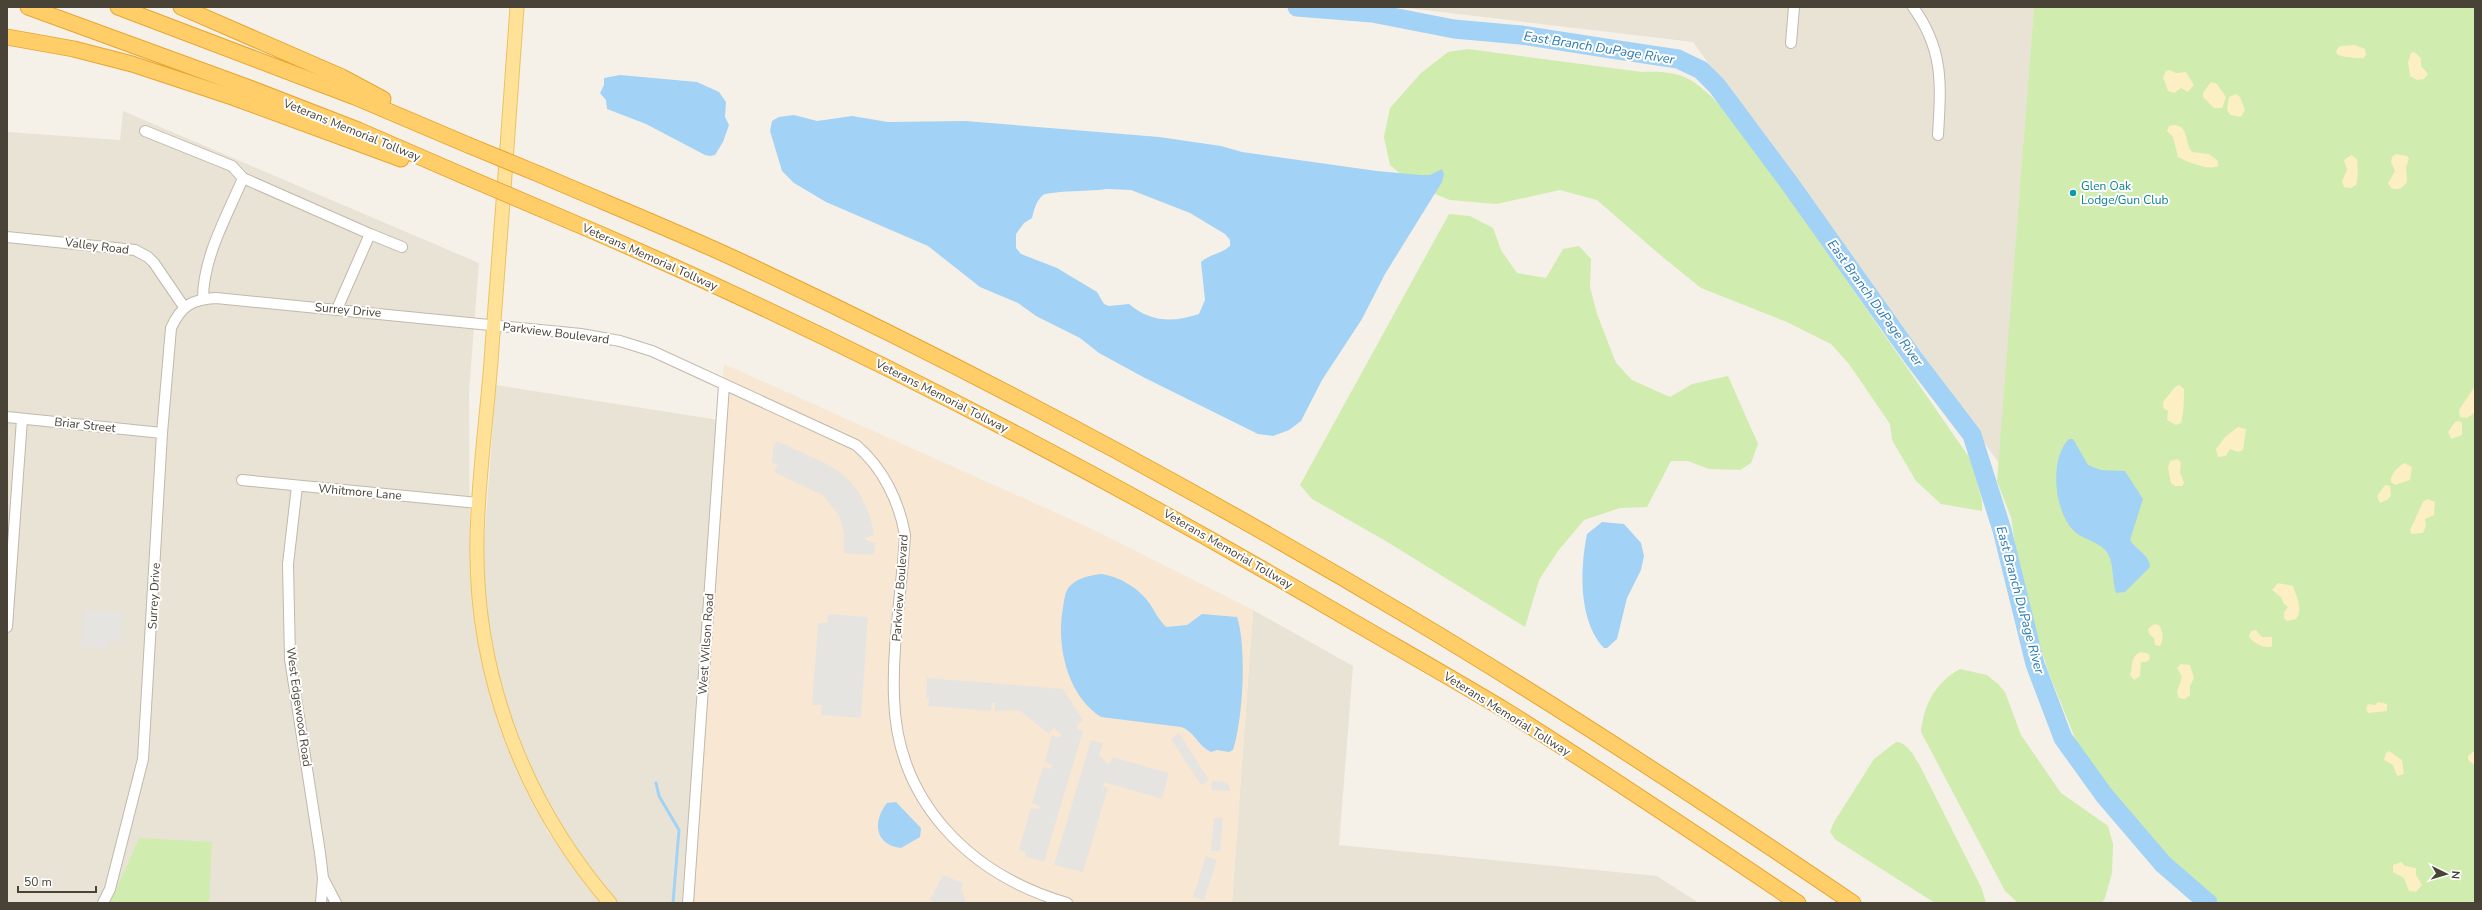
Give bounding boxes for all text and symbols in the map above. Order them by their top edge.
water label: East Branch DuPage River [1522,27,1676,69]
street label: Veterans Memorial Tollway [280,95,424,165]
place label: Glen Oak Lodge/Gun Club [2081,178,2169,208]
marker: Glen Oak Lodge/Gun Club [2068,188,2078,198]
street label: Veterans Memorial Tollway [579,219,721,294]
street label: Valley Road [63,234,130,258]
water label: East Branch DuPage River [1823,236,1927,370]
street label: Surrey Drive [314,299,382,321]
street label: Parkview Boulevard [502,319,610,347]
street label: Veterans Memorial Tollway [872,355,1012,437]
street label: Briar Street [53,414,117,436]
street label: Whitmore Lane [318,480,402,504]
street label: Veterans Memorial Tollway [1160,505,1296,593]
water label: East Branch DuPage River [1992,524,2048,676]
street label: Parkview Boulevard [888,534,912,642]
street label: Surrey Drive [144,562,164,630]
street label: West Wilson Road [694,593,718,695]
street label: West Edgewood Road [283,646,315,768]
street label: Veterans Memorial Tollway [1440,668,1574,760]
north arrow [2426,854,2466,894]
scale bar [18,868,96,894]
text: N [2448,870,2463,880]
text: 50 m [24,874,52,890]

